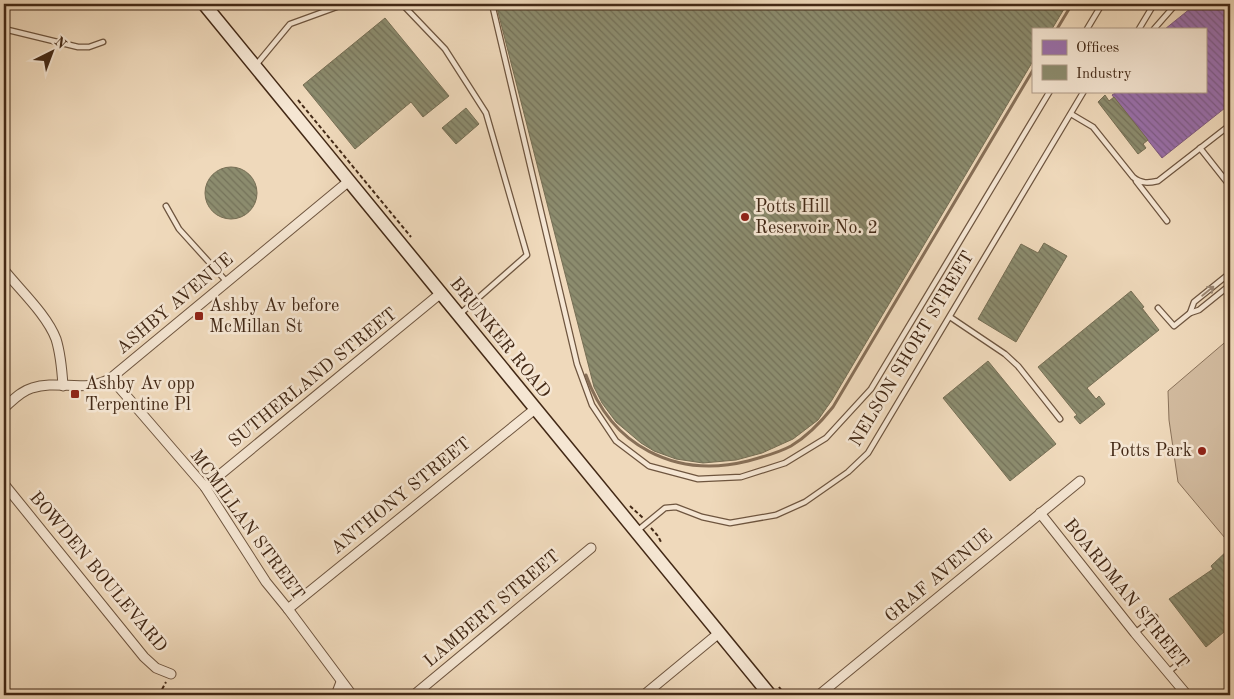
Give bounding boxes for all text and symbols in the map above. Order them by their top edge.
north arrow [28,28,78,78]
legend [1032,28,1206,92]
text: N [51,34,69,52]
text: Offices [1076,41,1119,56]
text: Industry [1076,67,1132,82]
place label: Potts Hill Reservoir No. 2 [755,198,878,237]
marker: Potts Hill Reservoir No. 2 [739,211,751,223]
street label: NELSON SHORT STREET [847,248,977,450]
street label: ASHBY AVENUE [113,250,237,358]
street label: BRUNKER ROAD [446,275,554,401]
one-way arrow [1201,286,1214,297]
place label: Ashby Av before McMillan St [209,297,339,336]
street label: SUTHERLAND STREET [226,305,400,451]
marker: Ashby Av before McMillan St [193,310,205,322]
place label: Ashby Av opp Terpentine Pl [85,375,195,414]
marker: Ashby Av opp Terpentine Pl [69,388,81,400]
street label: ANTHONY STREET [328,434,474,558]
place label: Potts Park [1109,442,1192,460]
marker: Potts Park [1196,445,1208,457]
street label: MCMILLAN STREET [187,447,307,603]
street label: BOWDEN BOULEVARD [26,488,170,656]
street label: BOARDMAN STREET [1060,516,1192,672]
street label: GRAF AVENUE [882,526,996,626]
street label: LAMBERT STREET [421,547,563,671]

